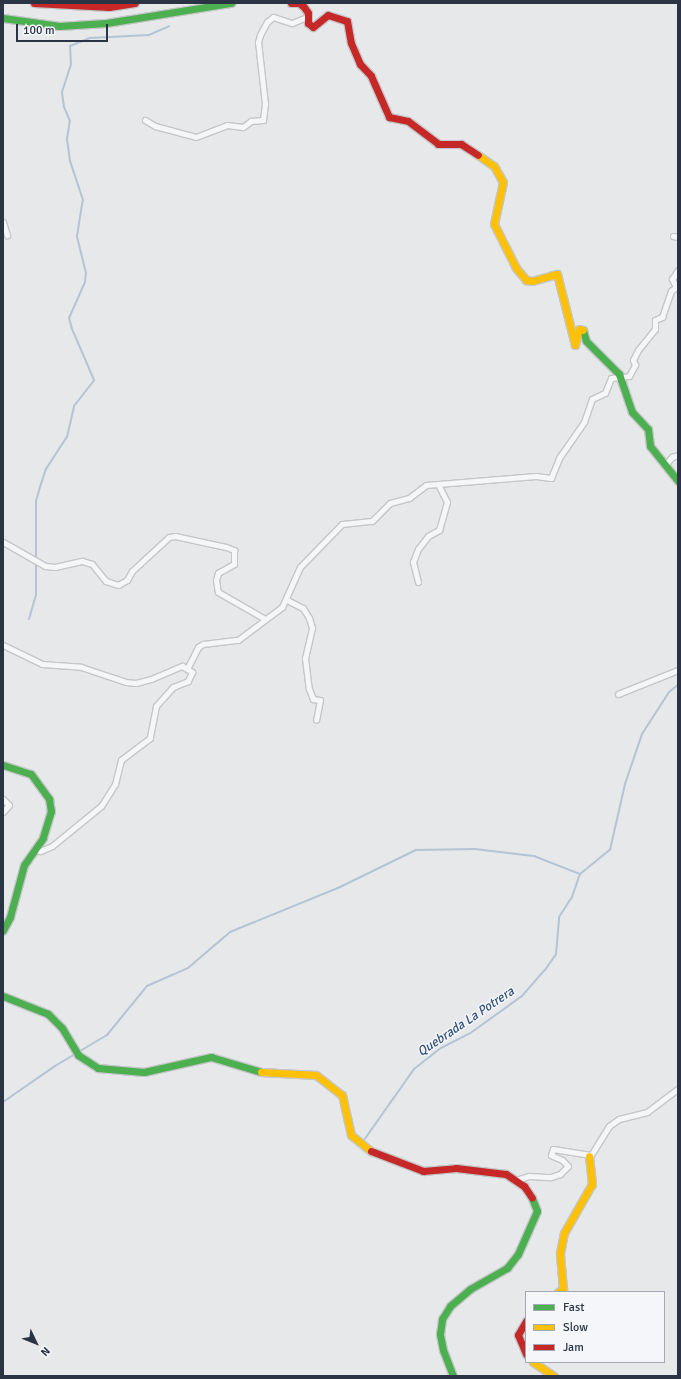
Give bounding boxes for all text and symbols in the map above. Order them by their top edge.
scale bar [18,16,110,42]
text: 100 m [23,23,55,38]
water label: Quebrada La Potrera [415,984,517,1060]
legend [525,1291,665,1363]
text: Fast [563,1300,584,1315]
text: Slow [563,1320,588,1335]
north arrow [16,1323,56,1363]
text: Jam [563,1340,584,1355]
text: N [38,1344,53,1359]

